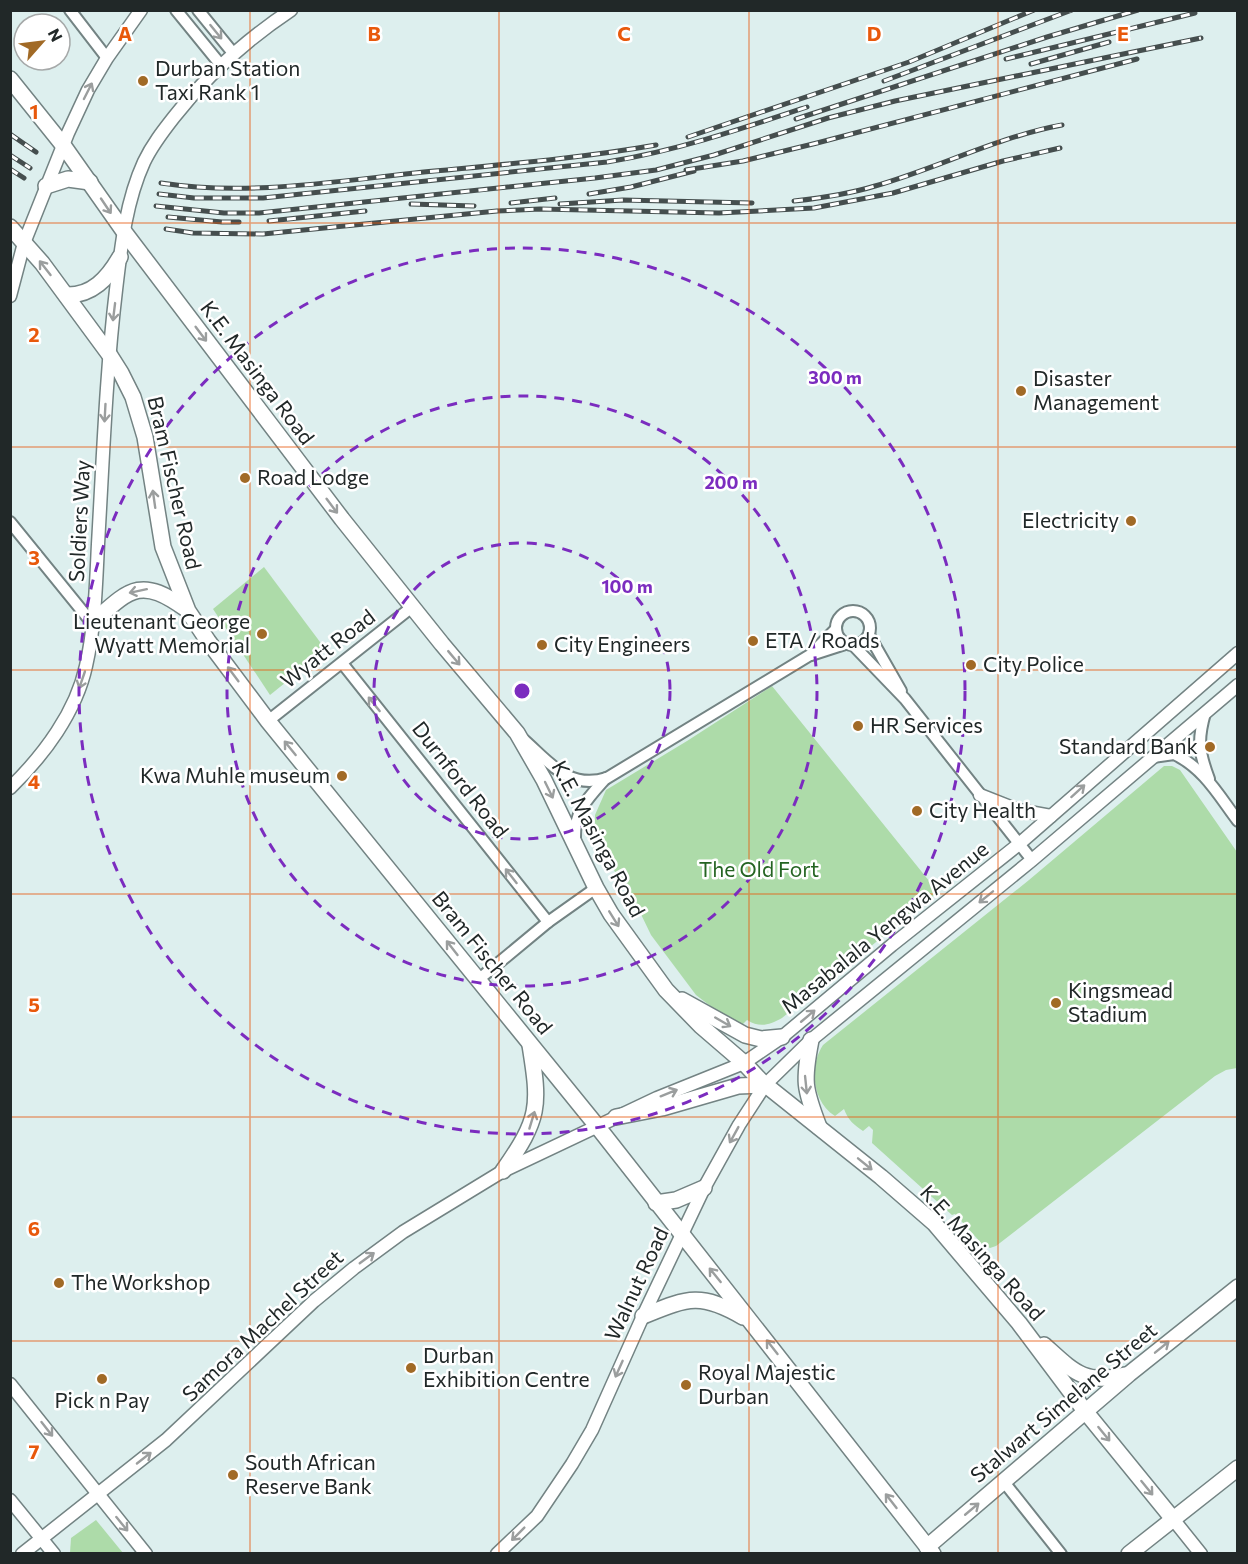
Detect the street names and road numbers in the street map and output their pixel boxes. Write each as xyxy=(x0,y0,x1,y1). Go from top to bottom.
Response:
street label: K.E. Masinga Road xyxy=(196,295,320,449)
street label: Bram Fischer Road xyxy=(143,394,208,572)
street label: Soldiers Way xyxy=(63,459,94,583)
street label: Wyatt Road xyxy=(275,603,379,692)
street label: Durnford Road xyxy=(408,716,514,842)
street label: K.E. Masinga Road xyxy=(548,756,651,921)
street label: Masabalala Yengwa Avenue xyxy=(775,836,993,1018)
street label: Bram Fischer Road xyxy=(428,885,559,1039)
street label: K.E. Masinga Road xyxy=(916,1179,1050,1325)
street label: Walnut Road xyxy=(599,1223,673,1344)
street label: Samora Machel Street xyxy=(176,1244,347,1406)
street label: Stalwart Simelane Street xyxy=(965,1317,1161,1487)

